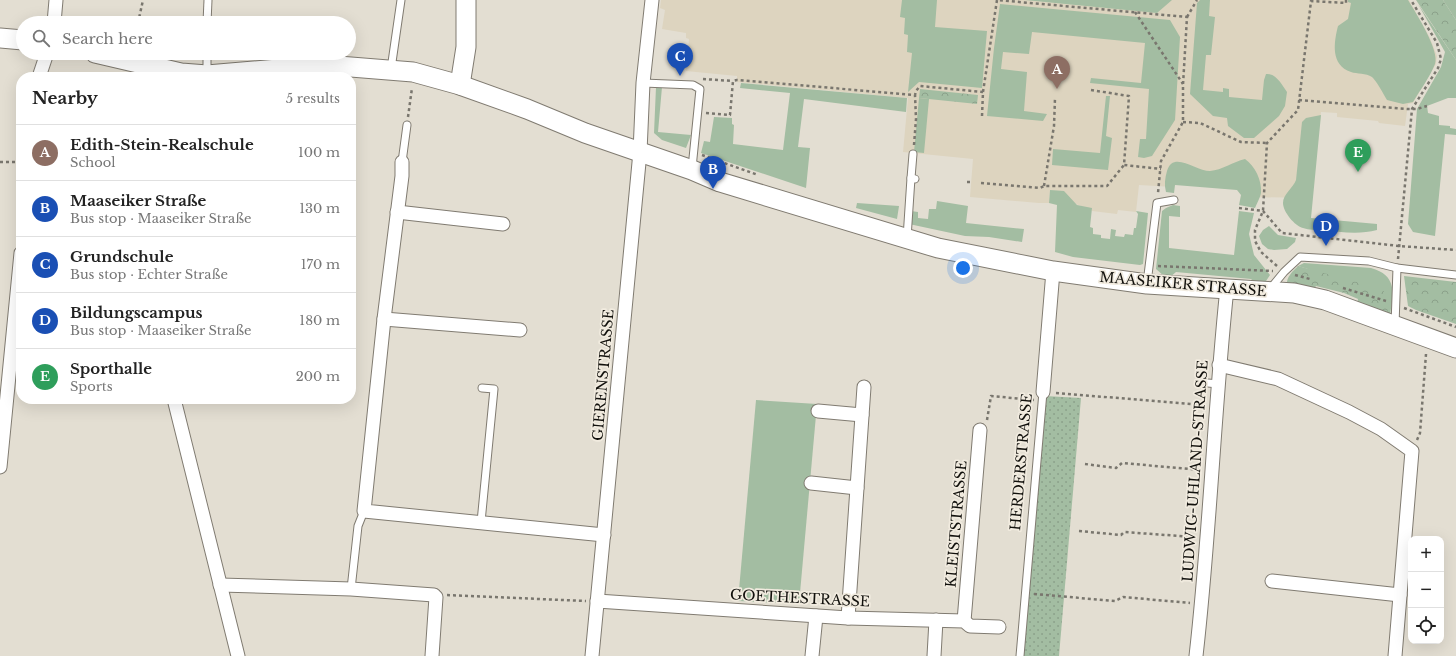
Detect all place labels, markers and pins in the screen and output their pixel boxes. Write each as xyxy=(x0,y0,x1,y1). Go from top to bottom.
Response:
pin: C xyxy=(667,43,693,76)
pin: A xyxy=(1044,56,1070,89)
pin: E xyxy=(1345,139,1371,172)
pin: B xyxy=(700,156,726,189)
pin: D xyxy=(1313,213,1339,246)

